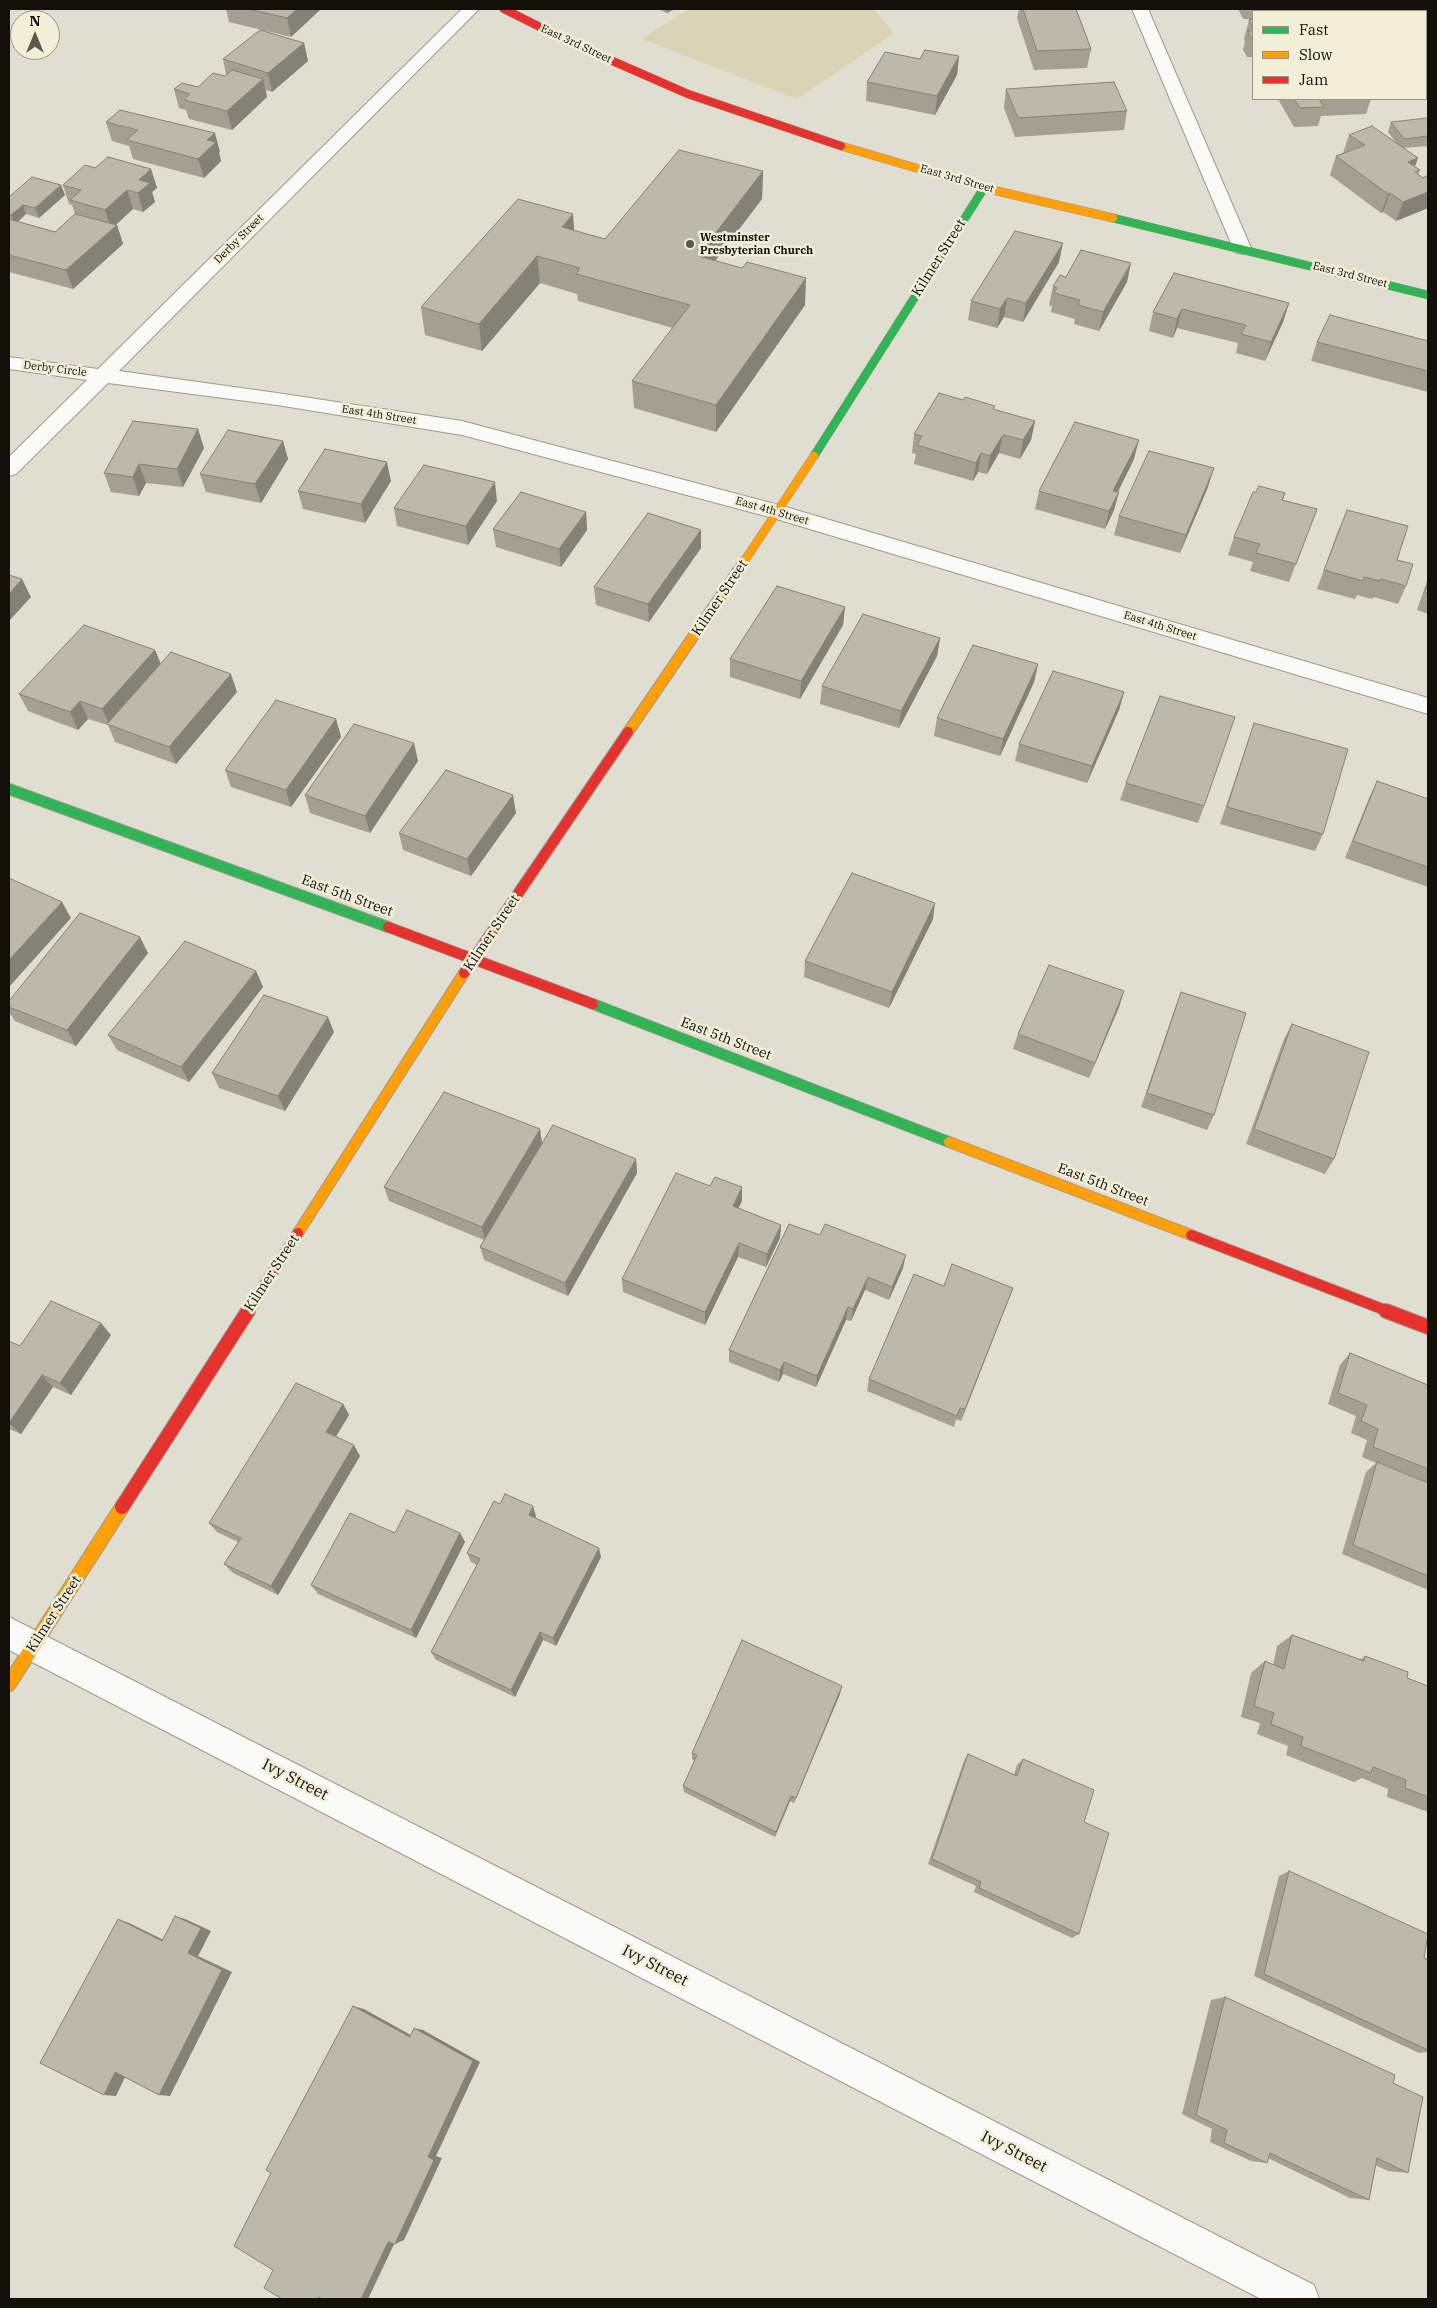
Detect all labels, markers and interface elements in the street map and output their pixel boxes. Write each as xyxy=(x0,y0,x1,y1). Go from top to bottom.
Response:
north arrow xyxy=(10,10,60,60)
legend xyxy=(1252,10,1427,100)
text: N xyxy=(29,12,41,30)
text: Fast xyxy=(1299,20,1329,39)
street label: East 3rd Street xyxy=(539,22,613,66)
text: Slow xyxy=(1299,45,1332,64)
text: Jam xyxy=(1299,70,1328,89)
street label: East 3rd Street xyxy=(918,162,996,196)
street label: Derby Street xyxy=(212,212,266,266)
street label: Kilmer Street xyxy=(909,216,969,300)
place label: Westminster Presbyterian Church xyxy=(700,231,813,257)
marker: Westminster Presbyterian Church xyxy=(684,238,696,250)
street label: East 3rd Street xyxy=(1311,259,1389,291)
street label: Derby Circle xyxy=(23,359,87,379)
street label: East 4th Street xyxy=(341,403,417,427)
street label: East 4th Street xyxy=(734,494,810,528)
street label: Kilmer Street xyxy=(688,557,752,639)
street label: East 4th Street xyxy=(1122,609,1198,643)
street label: East 5th Street xyxy=(299,872,395,920)
street label: Kilmer Street xyxy=(460,892,524,974)
street label: East 5th Street xyxy=(678,1014,774,1064)
street label: East 5th Street xyxy=(1055,1160,1151,1210)
street label: Kilmer Street xyxy=(241,1231,303,1315)
street label: Kilmer Street xyxy=(23,1572,85,1656)
street label: Ivy Street xyxy=(259,1755,331,1805)
street label: Ivy Street xyxy=(619,1941,691,1991)
street label: Ivy Street xyxy=(978,2127,1050,2177)

